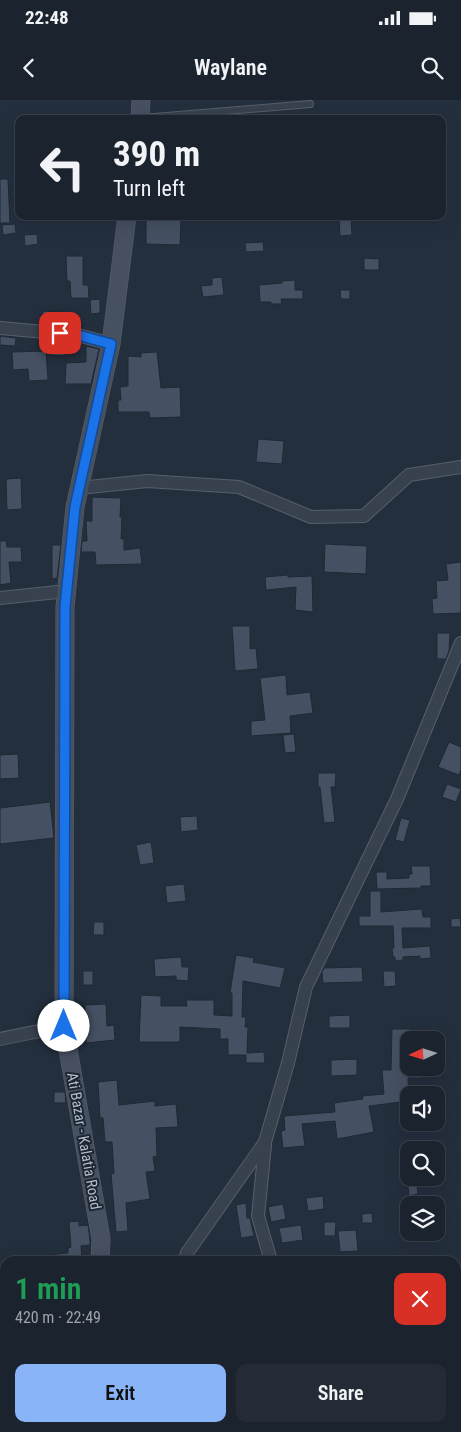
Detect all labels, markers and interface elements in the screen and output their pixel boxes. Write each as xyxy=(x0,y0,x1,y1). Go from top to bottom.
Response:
text: 22:48 xyxy=(25,6,69,29)
icon: back xyxy=(15,54,43,82)
icon: search xyxy=(418,54,446,82)
text: Waylane xyxy=(194,55,267,80)
text: 390 m xyxy=(113,134,200,175)
icon: left xyxy=(30,135,95,200)
text: Turn left xyxy=(113,176,185,201)
pin xyxy=(39,312,81,354)
icon: arrive xyxy=(46,319,74,347)
position arrow xyxy=(37,999,89,1051)
north arrow xyxy=(400,1031,445,1076)
map controls xyxy=(400,1031,445,1241)
street label: Ati Bazar - Kalatia Road xyxy=(63,1071,105,1211)
button: sound xyxy=(400,1086,445,1131)
button: search xyxy=(400,1141,445,1186)
button: layers xyxy=(400,1196,445,1241)
text: 1 min xyxy=(15,1271,81,1306)
button: close xyxy=(394,1273,446,1325)
text: 420 m · 22:49 xyxy=(15,1308,101,1327)
button: Exit xyxy=(15,1364,226,1422)
button: Share xyxy=(236,1364,446,1422)

